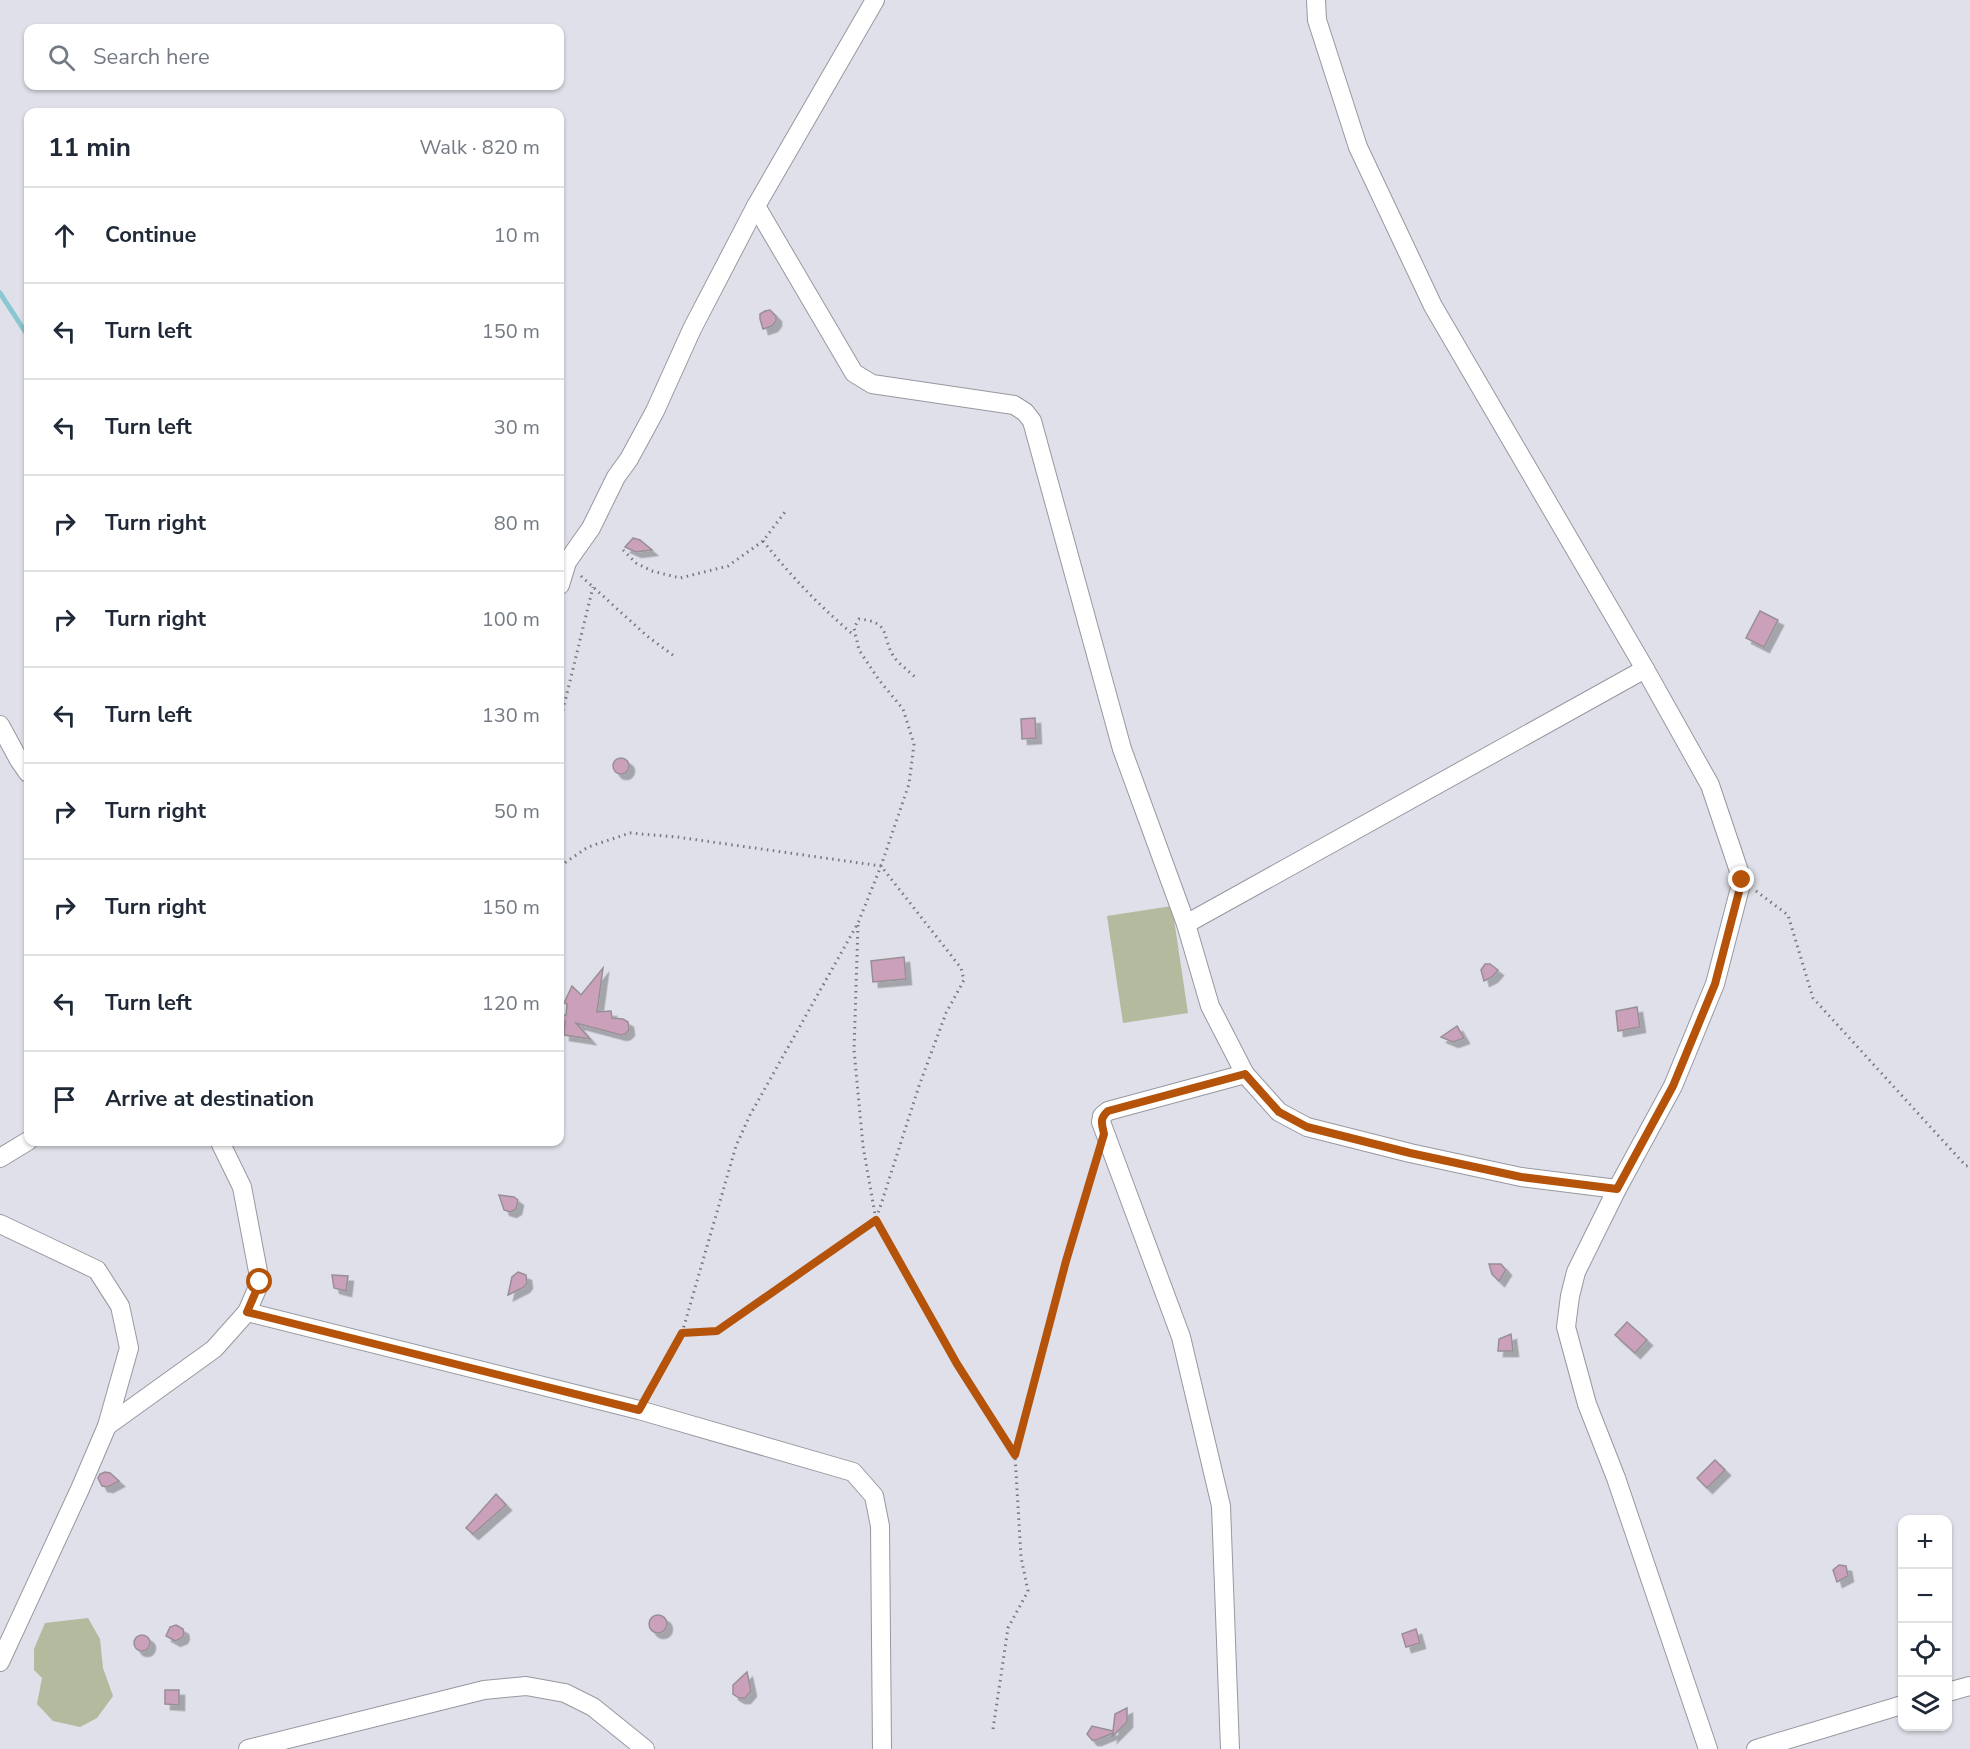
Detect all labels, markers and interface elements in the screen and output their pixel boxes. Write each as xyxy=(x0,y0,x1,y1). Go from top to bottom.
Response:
search box xyxy=(24,24,564,90)
icon: search xyxy=(45,41,78,74)
text: Search here xyxy=(93,42,210,72)
text: 11 min xyxy=(48,130,131,165)
text: Walk · 820 m xyxy=(420,134,540,161)
icon: ahead xyxy=(48,219,81,252)
text: Continue xyxy=(105,220,196,250)
text: 10 m xyxy=(494,222,540,249)
icon: left xyxy=(48,315,81,348)
text: Turn left xyxy=(105,316,192,346)
text: 150 m xyxy=(482,318,540,345)
icon: left xyxy=(48,411,81,444)
text: Turn left xyxy=(105,412,192,442)
text: 30 m xyxy=(494,414,540,441)
icon: right xyxy=(48,507,81,540)
text: Turn right xyxy=(105,508,206,538)
text: 80 m xyxy=(494,510,540,537)
icon: right xyxy=(48,603,81,636)
text: Turn right xyxy=(105,604,206,634)
text: 100 m xyxy=(482,606,540,633)
icon: left xyxy=(48,699,81,732)
text: Turn left xyxy=(105,700,192,730)
text: 130 m xyxy=(482,702,540,729)
icon: right xyxy=(48,795,81,828)
text: Turn right xyxy=(105,796,206,826)
text: 50 m xyxy=(494,798,540,825)
route end xyxy=(1728,866,1754,892)
icon: right xyxy=(48,891,81,924)
text: Turn right xyxy=(105,892,206,922)
text: 150 m xyxy=(482,894,540,921)
icon: left xyxy=(48,987,81,1020)
text: Turn left xyxy=(105,988,192,1018)
text: 120 m xyxy=(482,990,540,1017)
icon: arrive xyxy=(48,1083,81,1116)
text: Arrive at destination xyxy=(105,1084,314,1114)
route start xyxy=(246,1268,272,1294)
map controls xyxy=(1898,1515,1952,1731)
button: + xyxy=(1898,1515,1952,1569)
button: − xyxy=(1898,1569,1952,1623)
button: locate xyxy=(1898,1623,1952,1677)
button: layers xyxy=(1898,1677,1952,1731)

